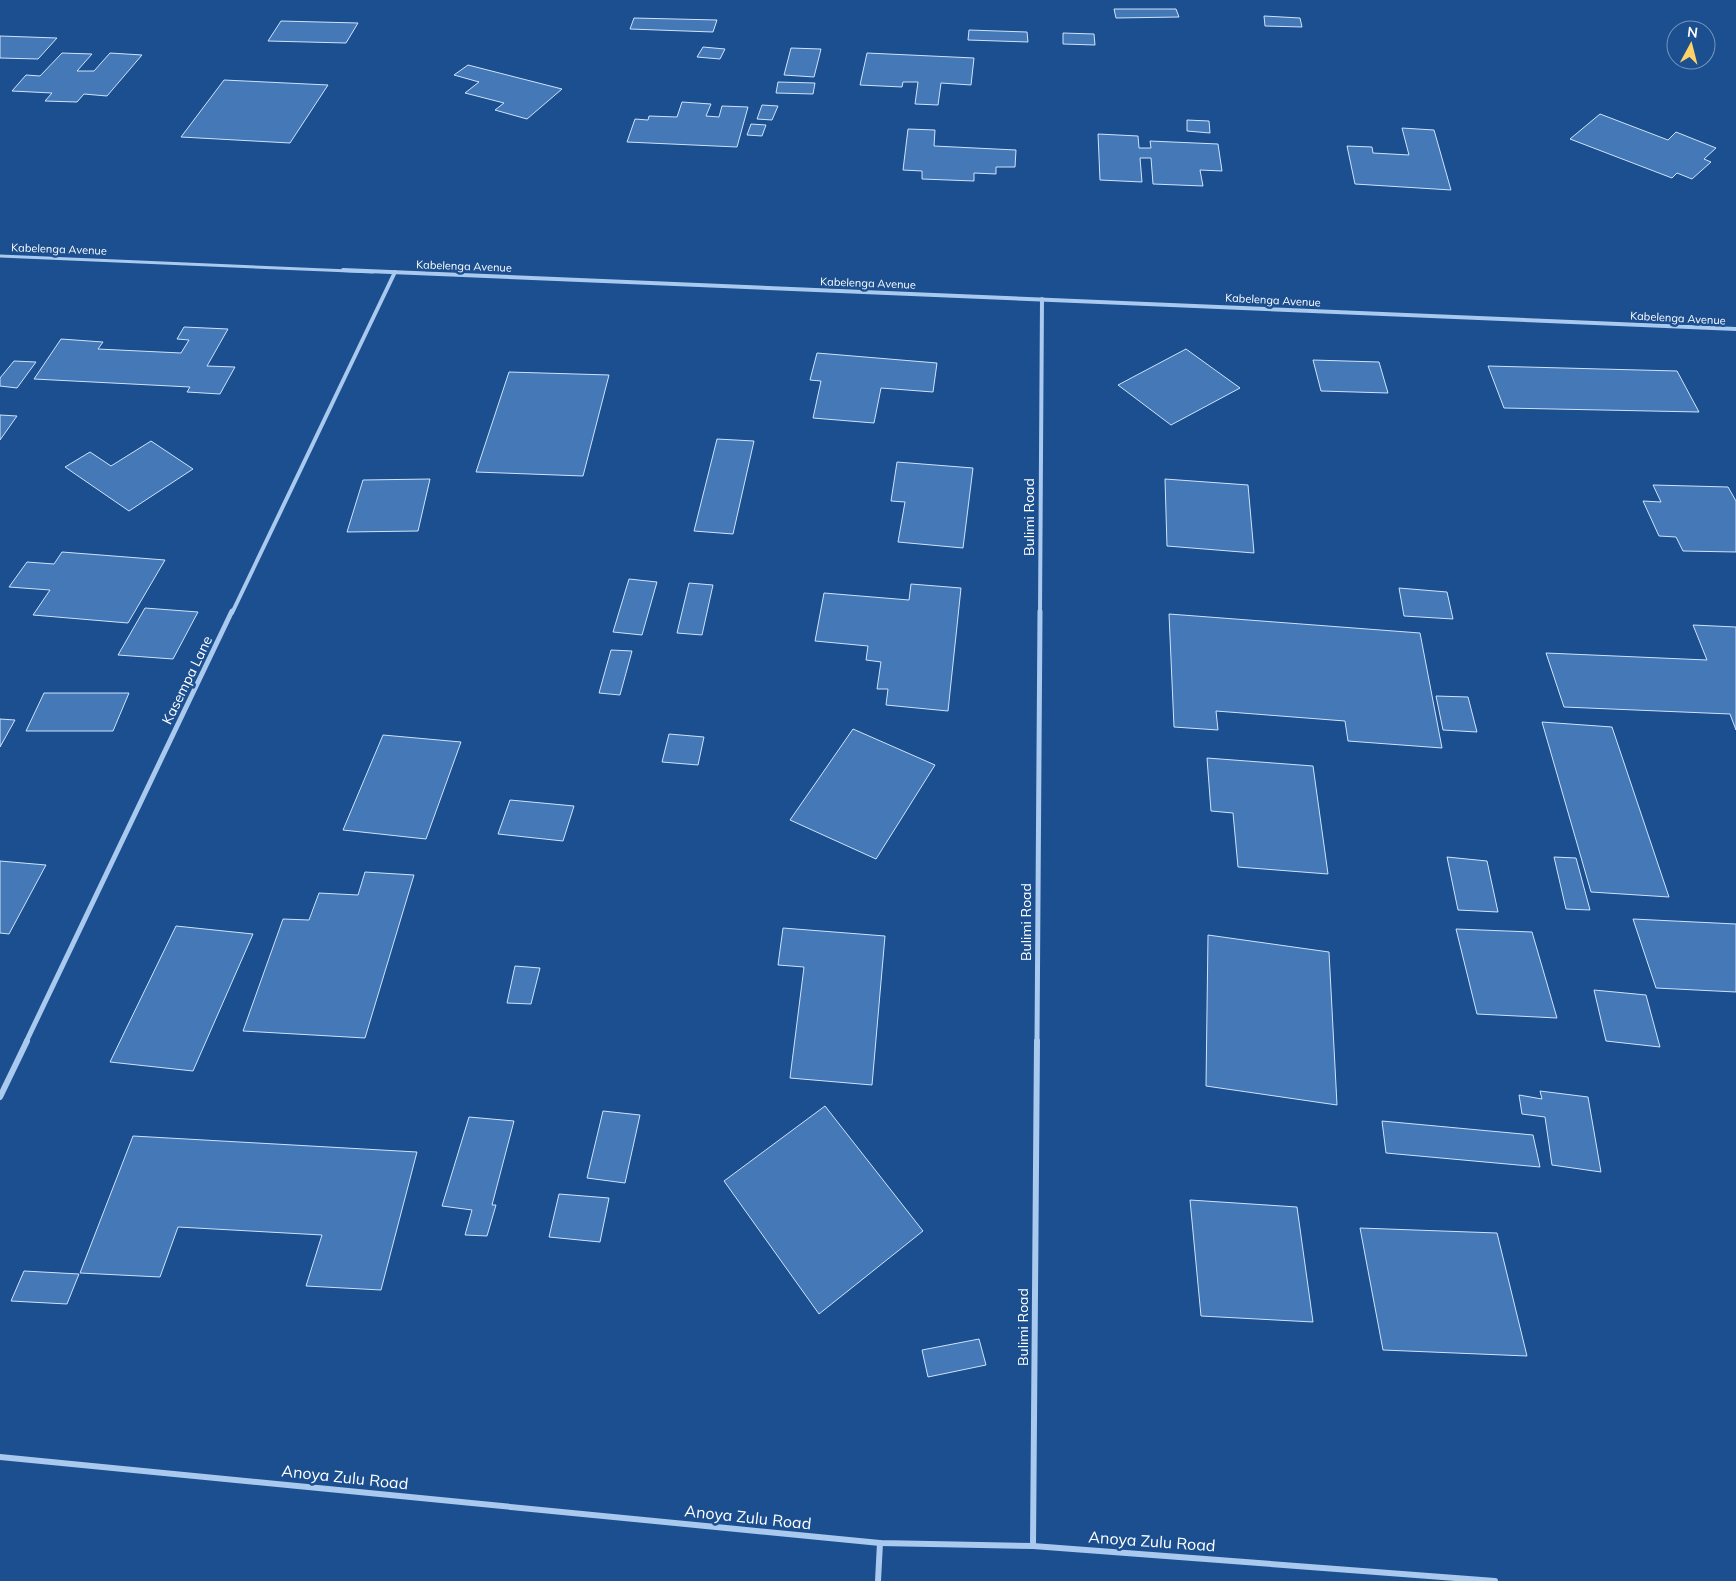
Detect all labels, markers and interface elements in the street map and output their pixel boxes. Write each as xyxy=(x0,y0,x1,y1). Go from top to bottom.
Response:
north arrow xyxy=(1666,20,1716,70)
text: N xyxy=(1686,23,1699,42)
street label: Kabelenga Avenue xyxy=(11,240,107,258)
street label: Kabelenga Avenue xyxy=(416,257,512,275)
street label: Kabelenga Avenue xyxy=(820,274,916,292)
street label: Kabelenga Avenue xyxy=(1225,291,1321,309)
street label: Kabelenga Avenue xyxy=(1630,309,1726,327)
street label: Bulimi Road xyxy=(1020,478,1038,556)
street label: Kasempa Lane xyxy=(158,633,216,727)
street label: Bulimi Road xyxy=(1017,883,1035,961)
street label: Bulimi Road xyxy=(1014,1288,1032,1366)
street label: Anoya Zulu Road xyxy=(281,1460,409,1494)
street label: Anoya Zulu Road xyxy=(684,1500,812,1534)
street label: Anoya Zulu Road xyxy=(1088,1527,1216,1555)

